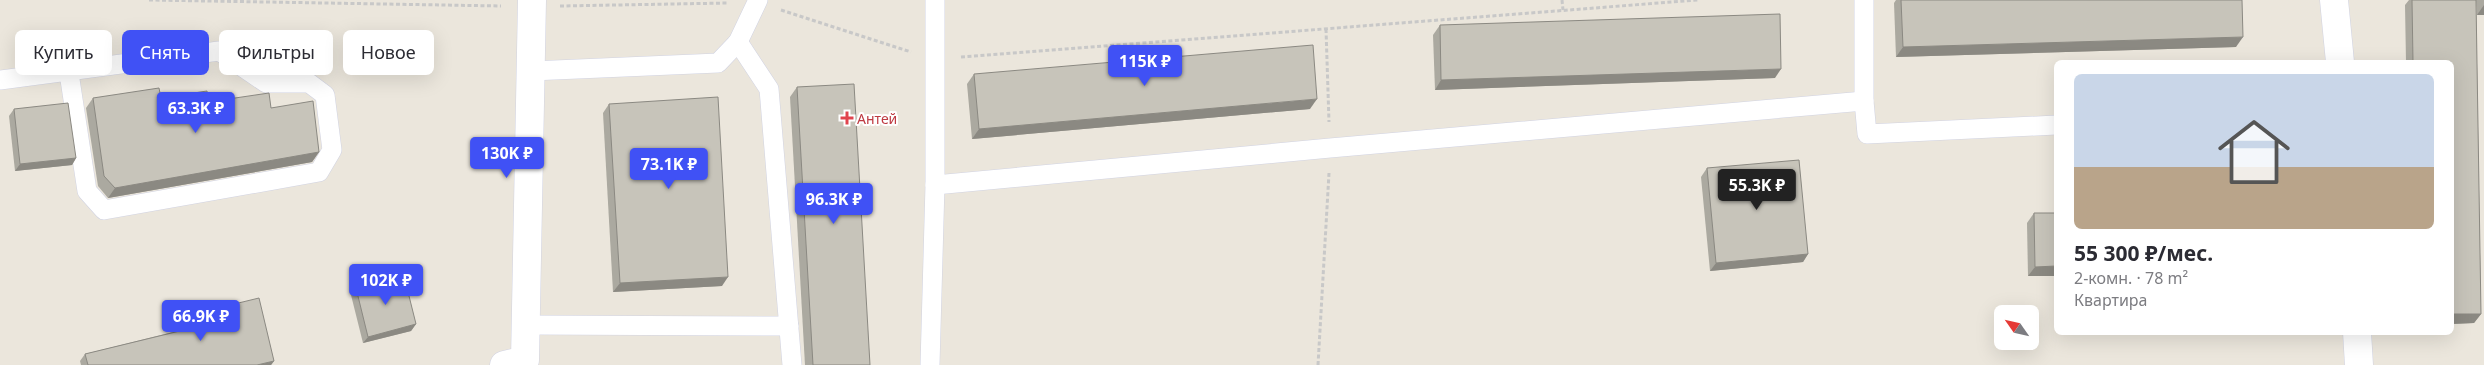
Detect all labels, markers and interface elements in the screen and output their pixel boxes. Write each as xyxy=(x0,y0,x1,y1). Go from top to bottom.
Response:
chip: Купить xyxy=(15,30,112,75)
chip: Снять xyxy=(122,30,209,75)
chip: Фильтры xyxy=(219,30,333,75)
chip: Новое xyxy=(343,30,434,75)
pin: 115K ₽ xyxy=(1104,44,1186,87)
text: 115K ₽ xyxy=(1119,50,1171,72)
pin: 63.3K ₽ xyxy=(150,92,242,134)
text: 63.3K ₽ xyxy=(168,97,224,119)
icon: home xyxy=(2209,107,2299,197)
place label: Антей xyxy=(857,109,897,128)
marker: Антей xyxy=(841,112,853,124)
pin: 130K ₽ xyxy=(466,136,548,179)
text: 130K ₽ xyxy=(481,142,533,164)
pin: 73.1K ₽ xyxy=(623,148,715,190)
text: 73.1K ₽ xyxy=(641,153,697,175)
pin: 55.3K ₽ xyxy=(1711,168,1803,211)
text: 55.3K ₽ xyxy=(1729,174,1785,196)
pin: 96.3K ₽ xyxy=(788,182,880,225)
text: 96.3K ₽ xyxy=(806,188,862,210)
text: 55 300 ₽/мес. xyxy=(2074,239,2213,267)
pin: 102K ₽ xyxy=(345,264,427,306)
text: 2-комн. · 78 m² xyxy=(2074,267,2188,289)
text: 102K ₽ xyxy=(360,269,412,291)
text: Квартира xyxy=(2074,289,2148,311)
pin: 66.9K ₽ xyxy=(155,300,247,342)
text: 66.9K ₽ xyxy=(173,305,229,327)
north arrow xyxy=(1994,305,2039,350)
map controls xyxy=(1994,305,2039,350)

